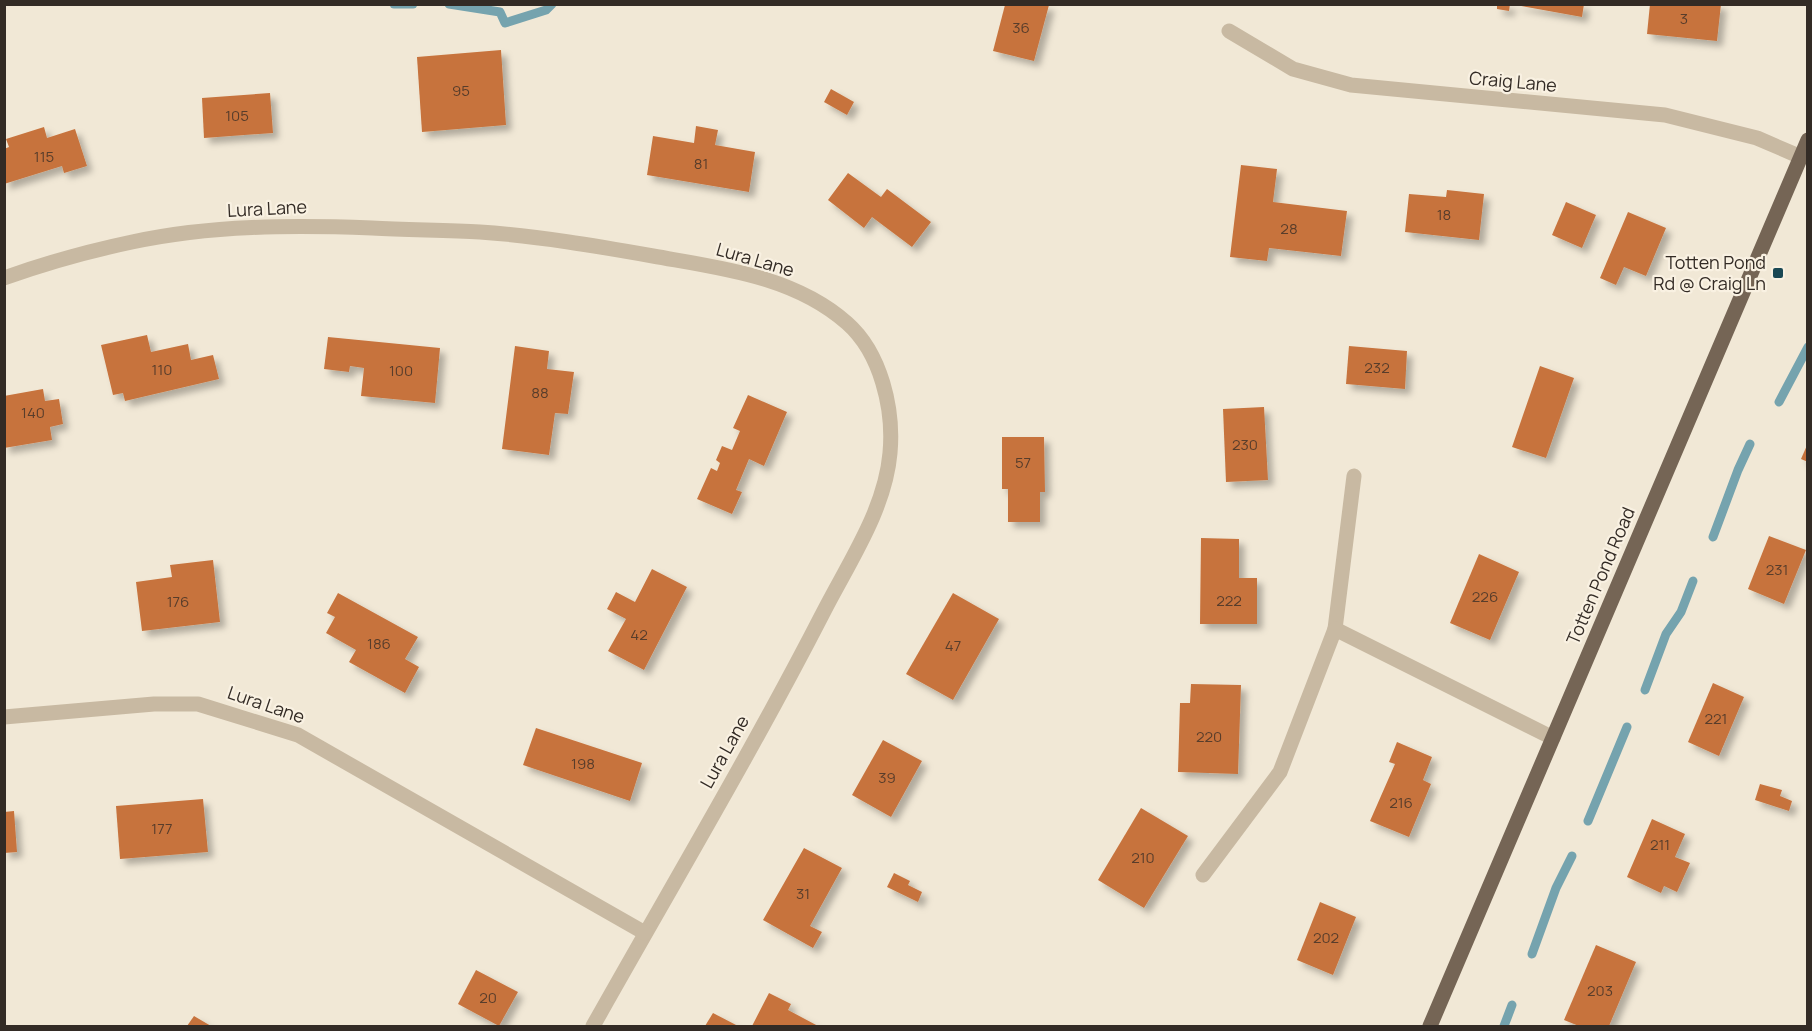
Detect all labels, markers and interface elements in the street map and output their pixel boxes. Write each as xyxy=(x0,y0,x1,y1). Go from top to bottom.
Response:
house number: 3 xyxy=(1680,8,1688,29)
house number: 36 xyxy=(1012,17,1030,38)
street label: Craig Lane xyxy=(1468,65,1558,97)
house number: 95 xyxy=(452,80,470,101)
house number: 105 xyxy=(225,105,249,126)
house number: 115 xyxy=(34,146,54,167)
house number: 81 xyxy=(694,153,708,174)
street label: Lura Lane xyxy=(226,194,307,222)
house number: 18 xyxy=(1437,204,1451,225)
house number: 28 xyxy=(1280,218,1298,239)
street label: Lura Lane xyxy=(714,236,797,282)
place label: Totten Pond Rd @ Craig Ln xyxy=(1653,250,1766,295)
marker: Totten Pond Rd @ Craig Ln xyxy=(1771,266,1785,280)
house number: 232 xyxy=(1364,357,1390,378)
house number: 110 xyxy=(152,359,172,380)
house number: 100 xyxy=(389,360,413,381)
house number: 88 xyxy=(531,382,549,403)
house number: 140 xyxy=(21,402,45,423)
house number: 230 xyxy=(1232,434,1258,455)
house number: 57 xyxy=(1015,452,1031,473)
street label: Totten Pond Road xyxy=(1560,503,1640,648)
house number: 231 xyxy=(1766,559,1788,580)
house number: 226 xyxy=(1472,586,1498,607)
house number: 222 xyxy=(1216,590,1242,611)
house number: 176 xyxy=(167,591,189,612)
house number: 42 xyxy=(630,624,648,645)
house number: 186 xyxy=(367,633,391,654)
house number: 47 xyxy=(945,635,961,656)
street label: Lura Lane xyxy=(225,680,308,728)
house number: 221 xyxy=(1705,708,1727,729)
street label: Lura Lane xyxy=(694,711,754,792)
house number: 220 xyxy=(1196,726,1222,747)
house number: 198 xyxy=(571,753,595,774)
house number: 39 xyxy=(878,767,896,788)
house number: 216 xyxy=(1389,792,1413,813)
house number: 177 xyxy=(151,818,173,839)
house number: 211 xyxy=(1650,834,1670,855)
house number: 210 xyxy=(1131,847,1155,868)
house number: 31 xyxy=(796,883,810,904)
house number: 202 xyxy=(1313,927,1339,948)
house number: 203 xyxy=(1587,980,1613,1001)
house number: 20 xyxy=(479,987,497,1008)

